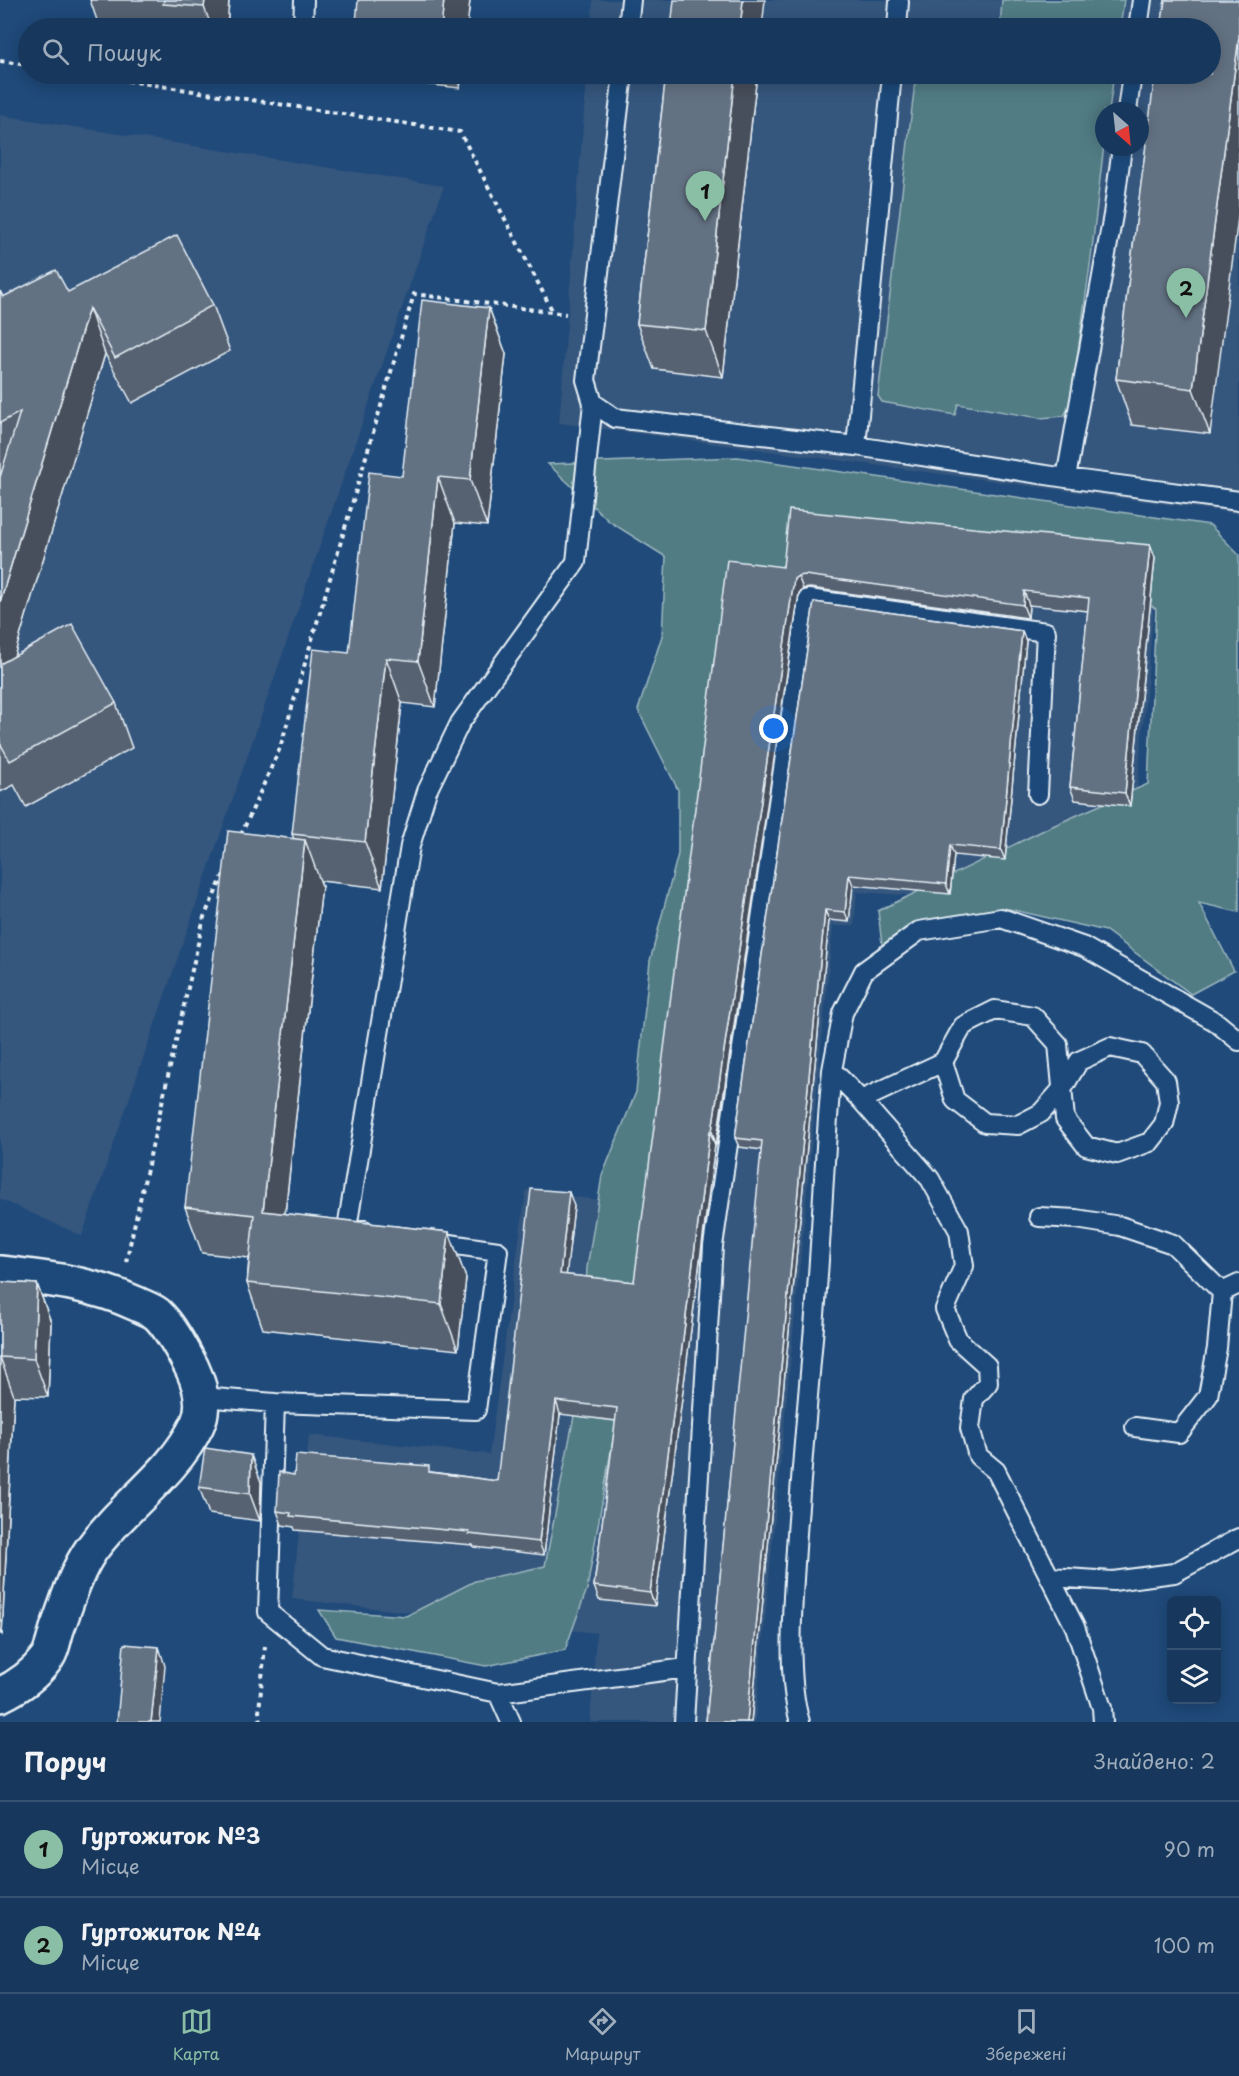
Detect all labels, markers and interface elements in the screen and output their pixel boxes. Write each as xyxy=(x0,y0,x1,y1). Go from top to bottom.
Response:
search box xyxy=(18,18,1221,84)
icon: search xyxy=(39,35,72,68)
text: Пошук xyxy=(87,35,162,68)
north arrow xyxy=(1095,102,1149,156)
pin: 1 xyxy=(686,172,724,221)
pin: 2 xyxy=(1166,268,1206,318)
your location xyxy=(759,714,788,743)
map controls xyxy=(1167,1596,1221,1704)
button: locate xyxy=(1167,1596,1221,1650)
button: layers xyxy=(1167,1650,1221,1704)
text: Поруч xyxy=(24,1742,107,1781)
text: Знайдено: 2 xyxy=(1094,1746,1215,1776)
text: Гуртожиток №3 xyxy=(81,1818,260,1851)
text: 1 xyxy=(39,1834,48,1864)
text: 90 m xyxy=(1164,1834,1215,1864)
text: Місце xyxy=(81,1851,140,1881)
text: Гуртожиток №4 xyxy=(81,1914,261,1947)
text: 2 xyxy=(36,1930,51,1960)
text: 100 m xyxy=(1154,1930,1215,1960)
text: Місце xyxy=(81,1947,140,1977)
tab: Карта xyxy=(173,2005,220,2065)
tab: Маршрут xyxy=(565,2005,641,2065)
tab: Збережені xyxy=(986,2005,1066,2065)

